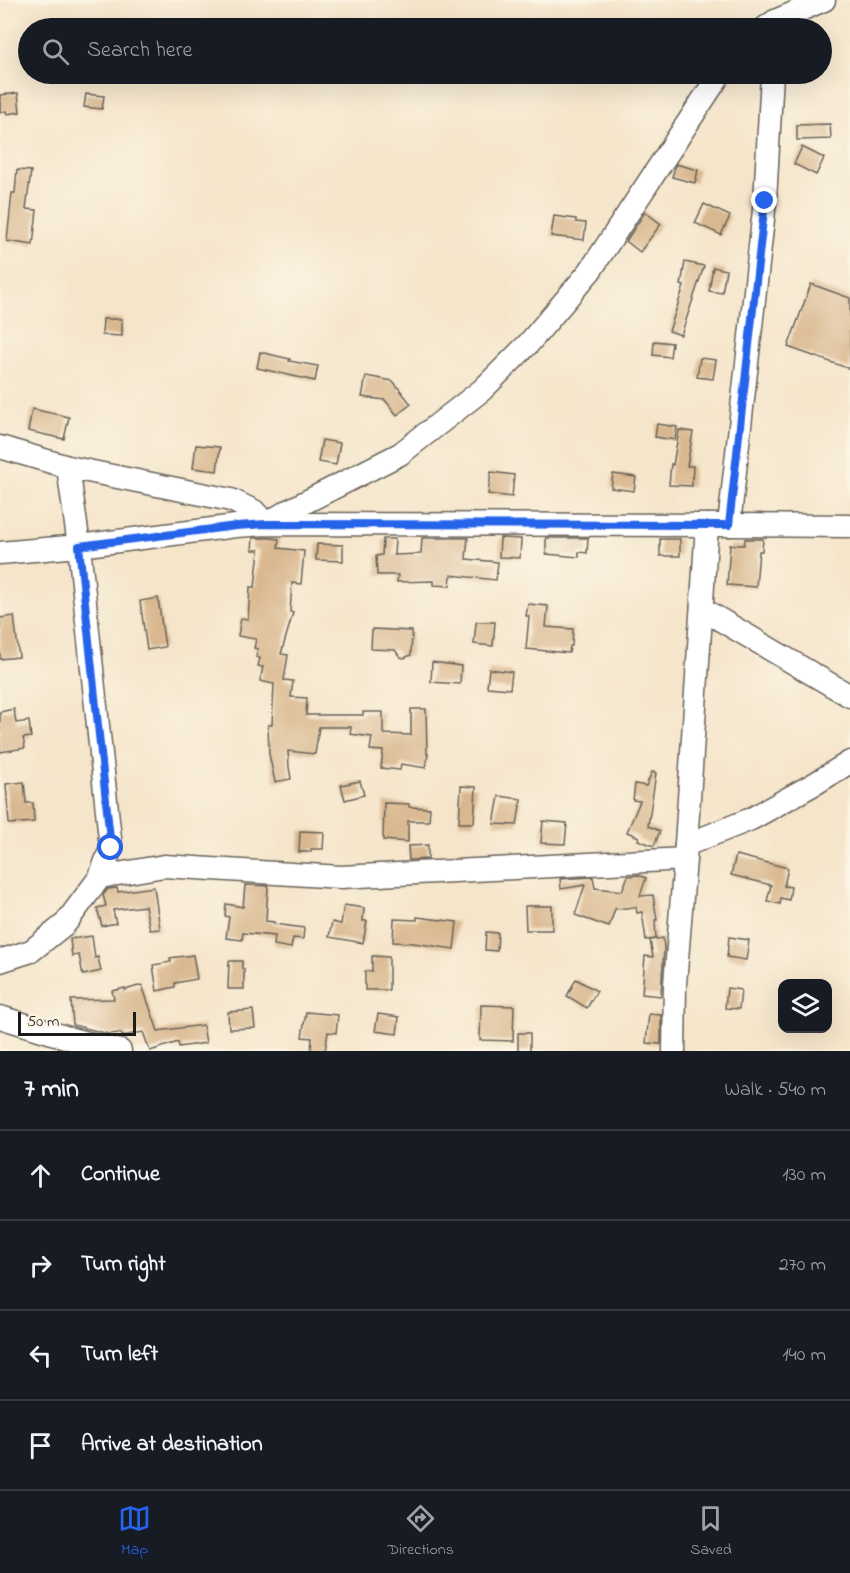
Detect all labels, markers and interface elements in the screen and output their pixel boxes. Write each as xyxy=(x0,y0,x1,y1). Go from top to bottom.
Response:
search box xyxy=(18,18,832,84)
icon: search xyxy=(39,35,72,68)
text: Search here xyxy=(87,35,192,67)
route end xyxy=(751,187,777,213)
route start xyxy=(97,834,123,860)
map controls xyxy=(778,979,832,1033)
button: layers xyxy=(778,979,832,1033)
scale bar xyxy=(18,1009,136,1036)
text: 50 m xyxy=(27,1010,59,1034)
text: 7 min xyxy=(24,1071,79,1109)
text: Walk · 540 m xyxy=(724,1076,826,1105)
icon: ahead xyxy=(24,1159,57,1192)
text: Continue xyxy=(81,1159,160,1191)
text: 130 m xyxy=(782,1161,826,1190)
icon: right xyxy=(24,1249,57,1282)
text: Turn right xyxy=(81,1249,166,1281)
text: 270 m xyxy=(779,1251,826,1280)
icon: left xyxy=(24,1339,57,1372)
text: Turn left xyxy=(81,1339,158,1371)
text: 140 m xyxy=(782,1341,826,1370)
icon: arrive xyxy=(24,1429,57,1462)
text: Arrive at destination xyxy=(81,1429,263,1461)
tab: Map xyxy=(118,1502,151,1562)
tab: Directions xyxy=(387,1502,454,1562)
tab: Saved xyxy=(690,1502,732,1562)

